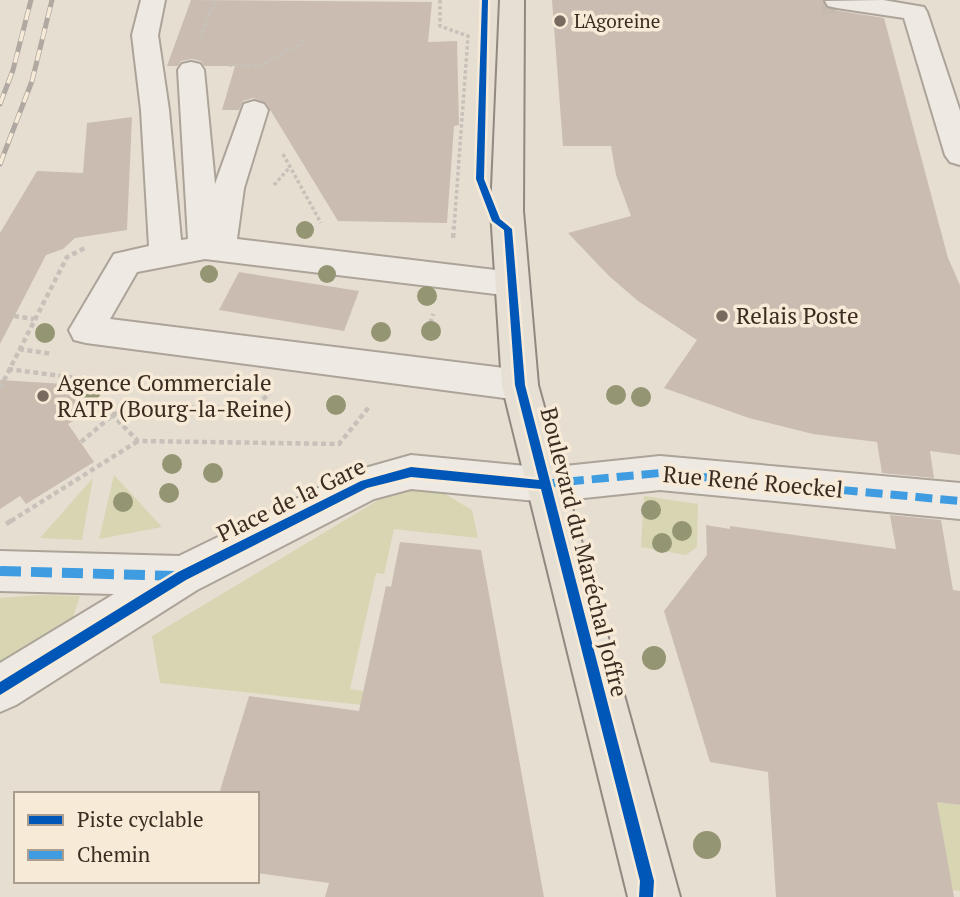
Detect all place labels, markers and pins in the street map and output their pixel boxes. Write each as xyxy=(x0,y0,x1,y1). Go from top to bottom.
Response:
place label: L'Agoreine xyxy=(574,8,660,33)
marker: L'Agoreine xyxy=(552,13,568,29)
place label: Relais Poste xyxy=(736,300,859,331)
marker: Relais Poste xyxy=(714,308,730,324)
place label: Agence Commerciale RATP (Bourg-la-Reine) xyxy=(57,367,292,424)
marker: Agence Commerciale RATP (Bourg-la-Reine) xyxy=(35,388,51,404)

